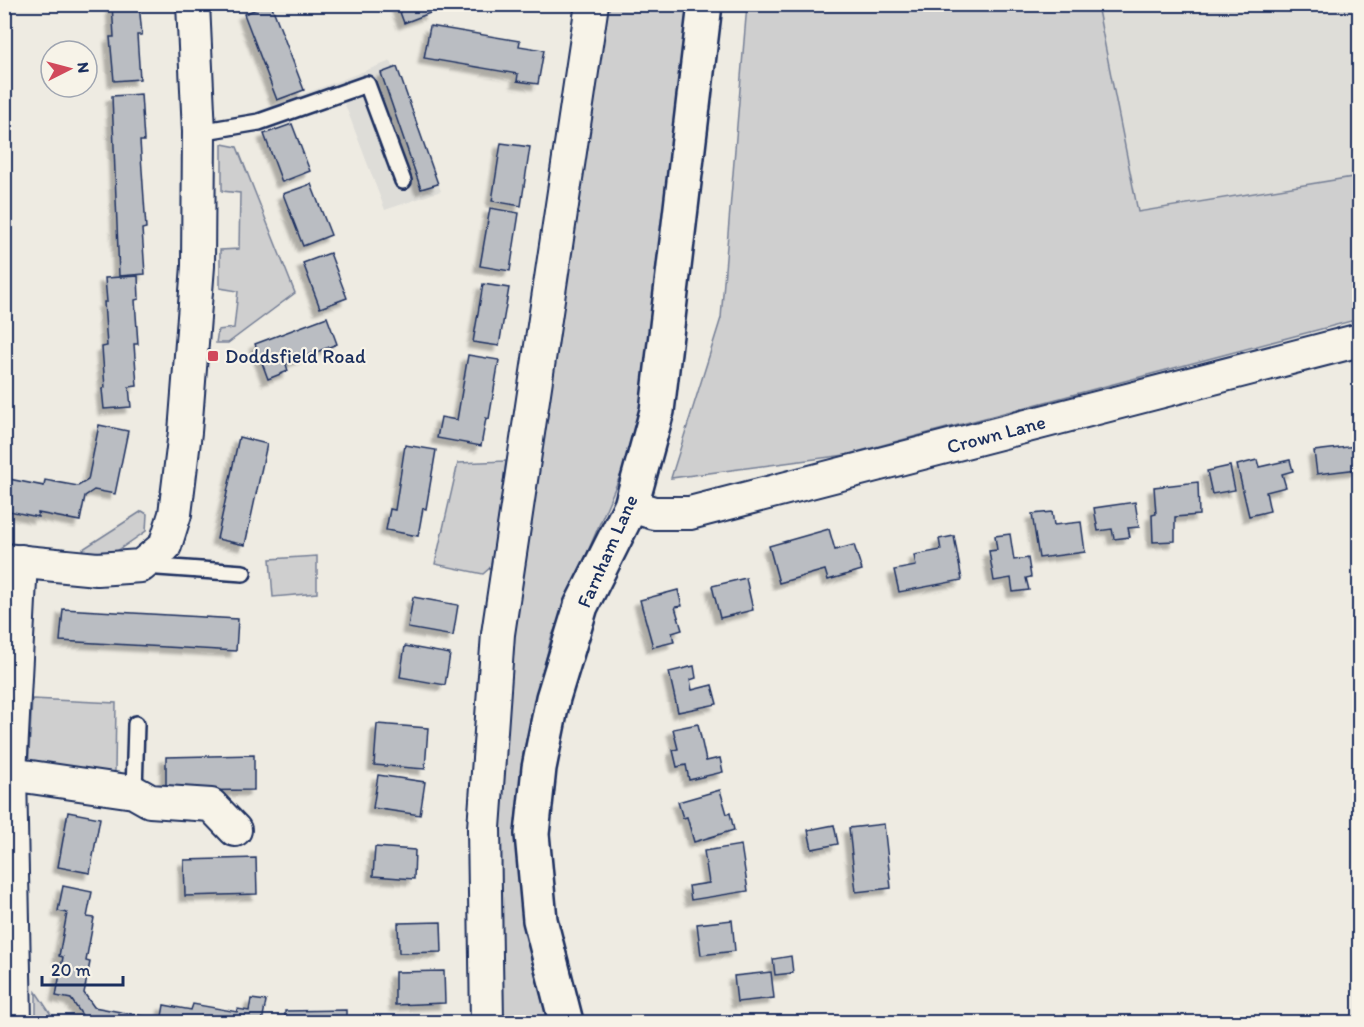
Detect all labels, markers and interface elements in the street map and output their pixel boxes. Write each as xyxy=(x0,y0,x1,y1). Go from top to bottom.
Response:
north arrow xyxy=(39,39,99,99)
text: N xyxy=(73,61,93,74)
place label: Doddsfield Road xyxy=(225,344,366,368)
marker: Doddsfield Road xyxy=(206,349,220,363)
street label: Crown Lane xyxy=(944,409,1048,459)
street label: Farnham Lane xyxy=(571,491,643,611)
scale bar xyxy=(42,949,123,987)
text: 20 m xyxy=(51,959,91,981)

